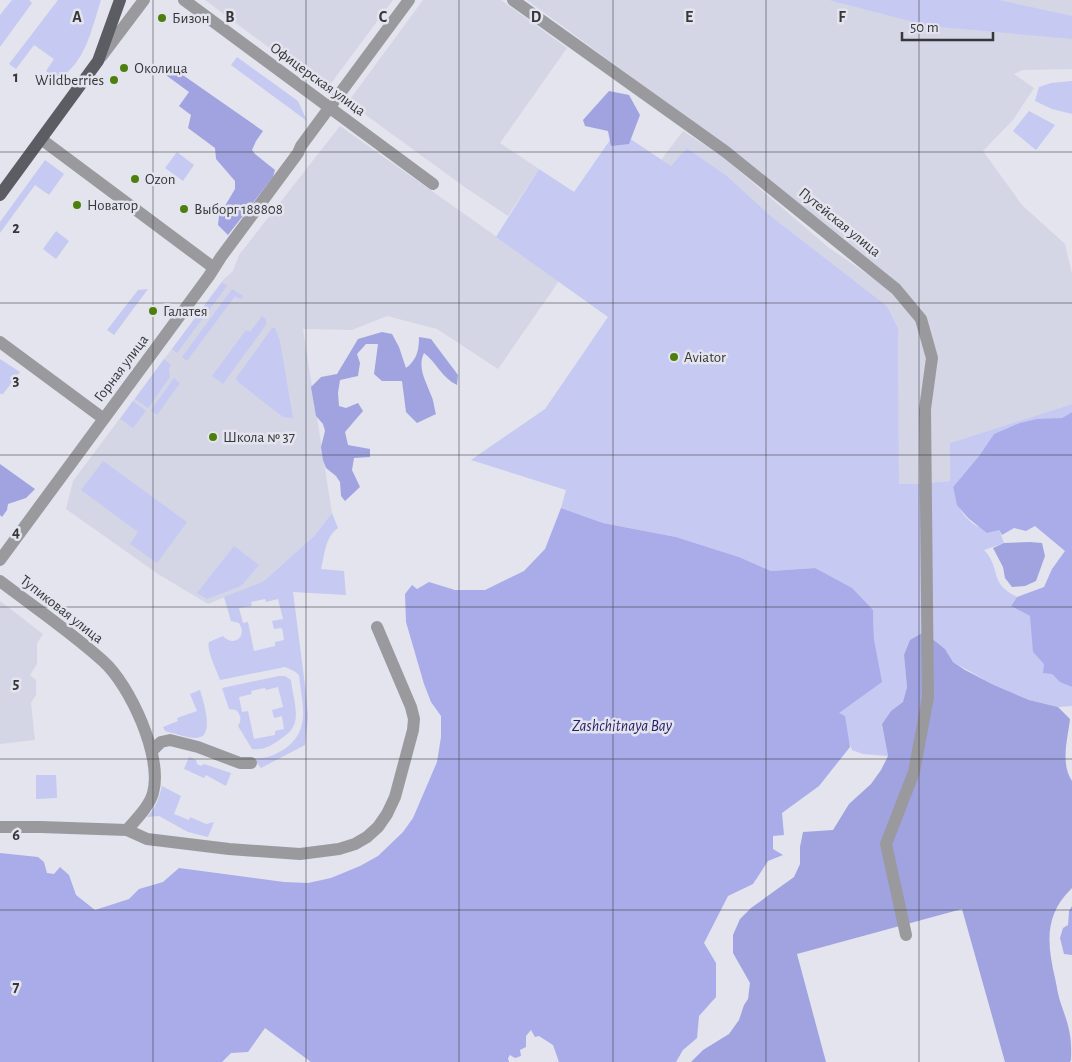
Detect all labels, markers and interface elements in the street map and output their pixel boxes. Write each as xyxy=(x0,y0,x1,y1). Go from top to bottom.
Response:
text: A xyxy=(72,9,82,25)
text: B xyxy=(225,9,235,25)
text: C xyxy=(379,9,388,25)
text: D xyxy=(531,9,542,25)
text: E xyxy=(685,9,693,25)
text: F xyxy=(838,9,846,25)
scale bar xyxy=(902,10,993,42)
place label: Бизон xyxy=(172,11,210,26)
marker: Бизон xyxy=(156,12,168,24)
text: 50 m xyxy=(910,20,939,35)
street label: Офицерская улица xyxy=(267,40,368,119)
place label: Околица xyxy=(134,61,188,76)
marker: Околица xyxy=(118,62,130,74)
text: 1 xyxy=(13,69,19,85)
place label: Wildberries xyxy=(35,73,104,88)
marker: Wildberries xyxy=(108,74,120,86)
place label: Ozon xyxy=(145,172,175,187)
marker: Ozon xyxy=(129,173,141,185)
street label: Путейская улица xyxy=(796,185,884,260)
place label: Новатор xyxy=(87,198,139,213)
marker: Новатор xyxy=(71,199,83,211)
place label: Выборг 188808 xyxy=(194,202,283,217)
marker: Выборг 188808 xyxy=(178,203,190,215)
text: 2 xyxy=(12,220,20,236)
place label: Галатея xyxy=(163,304,208,319)
marker: Галатея xyxy=(147,305,159,317)
street label: Горная улица xyxy=(91,332,151,405)
place label: Aviator xyxy=(684,350,726,365)
marker: Aviator xyxy=(668,351,680,363)
text: 3 xyxy=(13,372,20,388)
place label: Школа № 37 xyxy=(223,430,295,445)
marker: Школа № 37 xyxy=(207,431,219,443)
text: 4 xyxy=(12,524,20,540)
street label: Тупиковая улица xyxy=(17,573,106,646)
text: 5 xyxy=(13,675,20,691)
water label: Zashchitnaya Bay xyxy=(572,718,672,734)
text: 6 xyxy=(12,827,20,843)
text: 7 xyxy=(13,979,20,995)

